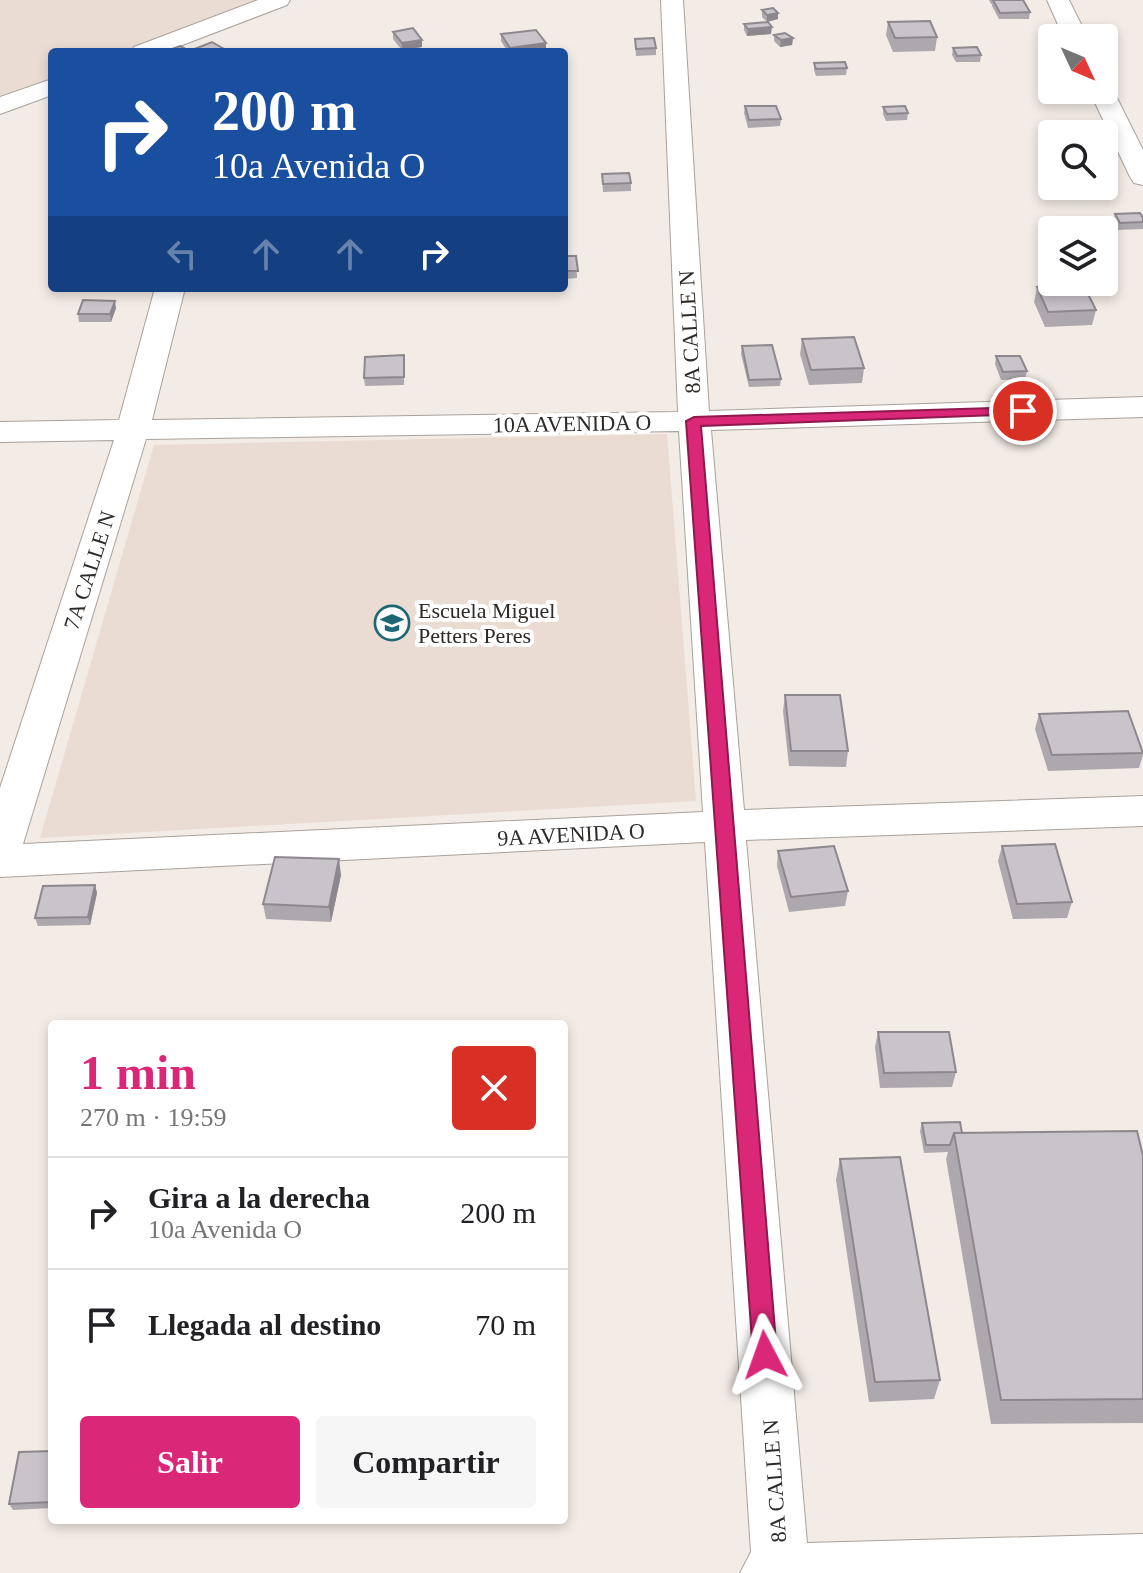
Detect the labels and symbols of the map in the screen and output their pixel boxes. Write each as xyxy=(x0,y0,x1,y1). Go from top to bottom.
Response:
north arrow xyxy=(1038,24,1118,104)
street label: 8A CALLE N xyxy=(674,270,705,394)
pin xyxy=(989,377,1057,445)
street label: 10A AVENIDA O xyxy=(493,410,651,437)
street label: 7A CALLE N xyxy=(59,507,120,633)
place label: Escuela Miguel Petters Peres xyxy=(418,598,555,648)
school or university icon: Escuela Miguel Petters Peres xyxy=(373,604,411,642)
street label: 9A AVENIDA O xyxy=(497,818,645,851)
position arrow xyxy=(723,1313,807,1397)
street label: 8A CALLE N xyxy=(758,1418,791,1543)

